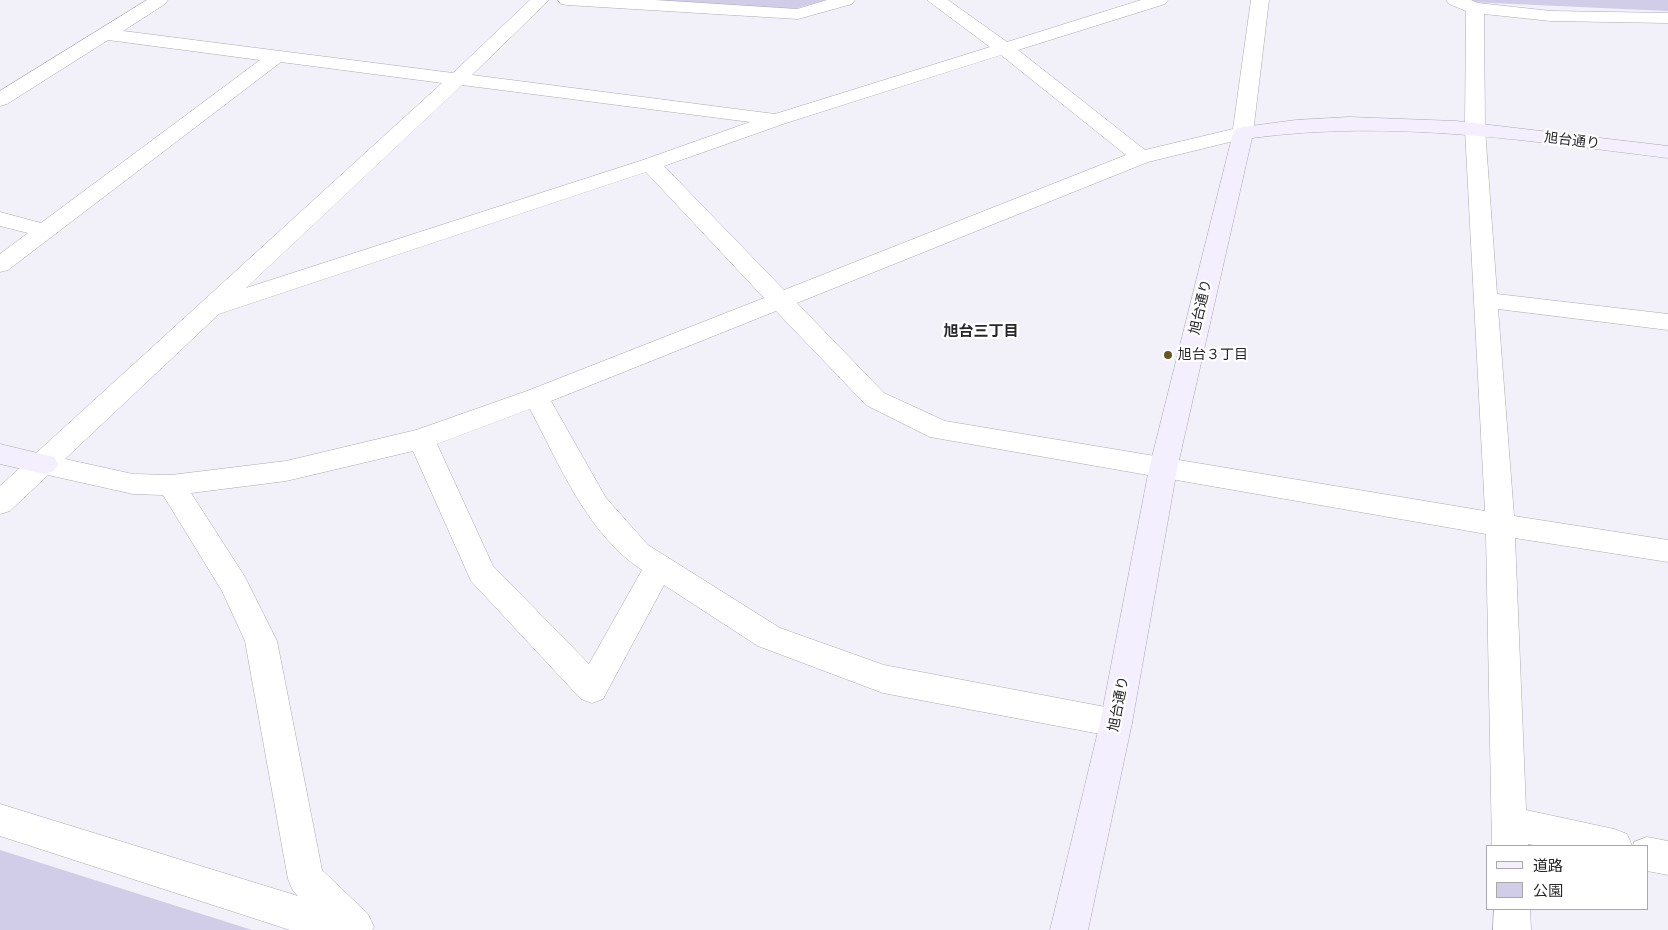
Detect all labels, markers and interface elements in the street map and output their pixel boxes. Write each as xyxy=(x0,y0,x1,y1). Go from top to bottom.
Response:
street label: 旭台通り xyxy=(1543,129,1601,153)
street label: 旭台通り xyxy=(1187,278,1215,336)
district label: 旭台三丁目 xyxy=(944,323,1018,341)
place label: 旭台３丁目 xyxy=(1178,347,1248,363)
marker: 旭台３丁目 xyxy=(1162,349,1174,361)
street label: 旭台通り xyxy=(1105,675,1133,733)
legend xyxy=(1486,845,1648,910)
text: 道路 xyxy=(1533,857,1563,875)
text: 公園 xyxy=(1533,882,1563,900)

